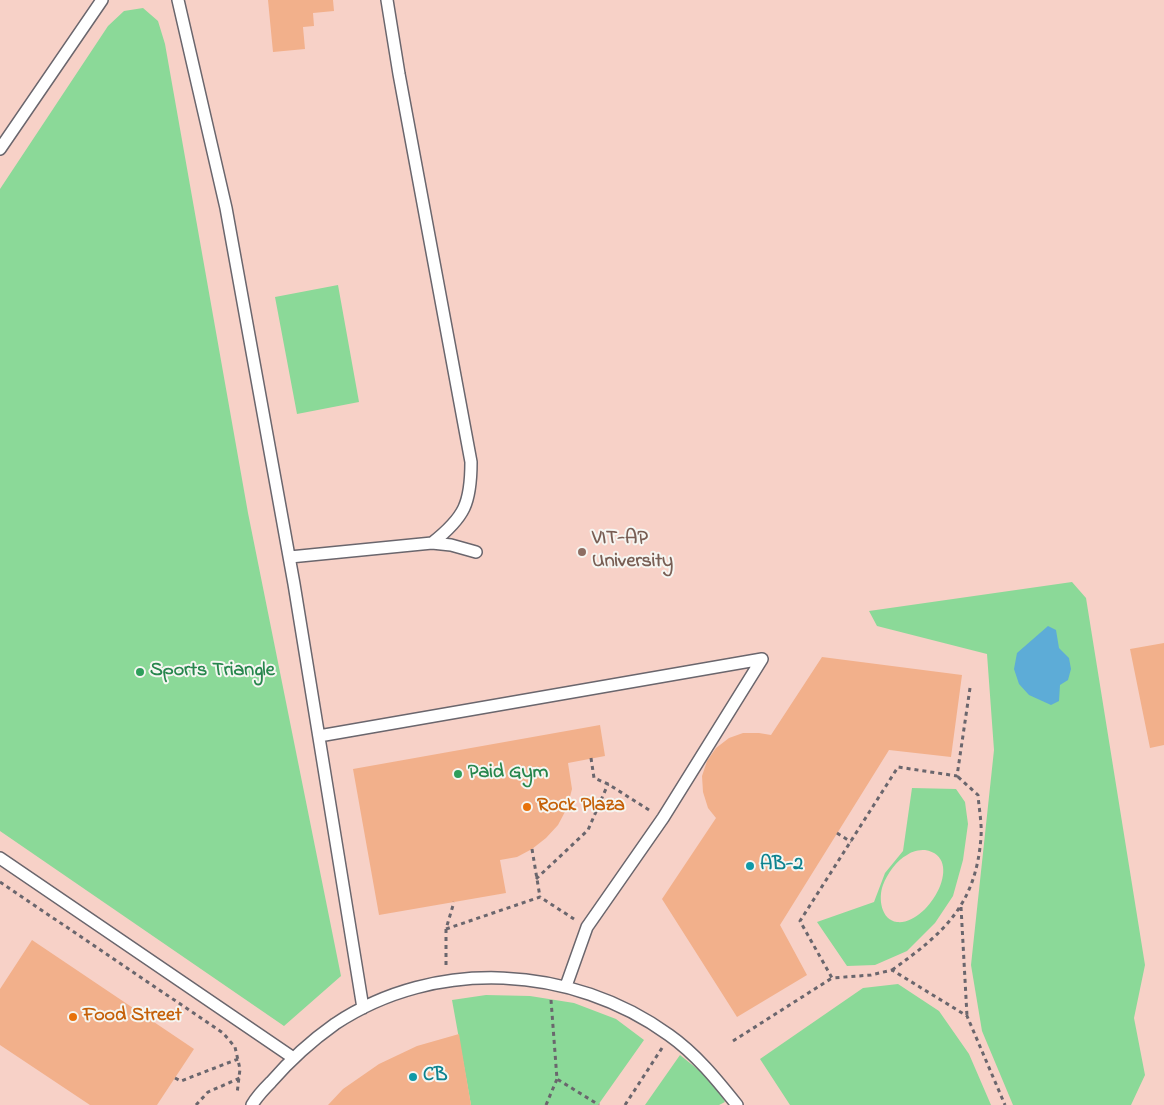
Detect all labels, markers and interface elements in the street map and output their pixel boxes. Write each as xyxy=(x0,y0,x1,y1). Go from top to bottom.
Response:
place label: VIT-AP University xyxy=(592,528,673,575)
marker: VIT-AP University xyxy=(576,546,588,558)
place label: Sports Triangle xyxy=(150,660,275,684)
marker: Sports Triangle xyxy=(134,666,146,678)
place label: Paid Gym xyxy=(468,762,548,786)
marker: Paid Gym xyxy=(452,768,464,780)
place label: Rock Plaza xyxy=(537,795,625,819)
marker: Rock Plaza xyxy=(521,801,533,813)
place label: AB-2 xyxy=(760,854,803,878)
marker: AB-2 xyxy=(744,860,756,872)
place label: Food Street xyxy=(83,1005,182,1029)
marker: Food Street xyxy=(67,1011,79,1023)
place label: CB xyxy=(423,1065,447,1089)
marker: CB xyxy=(407,1071,419,1083)

